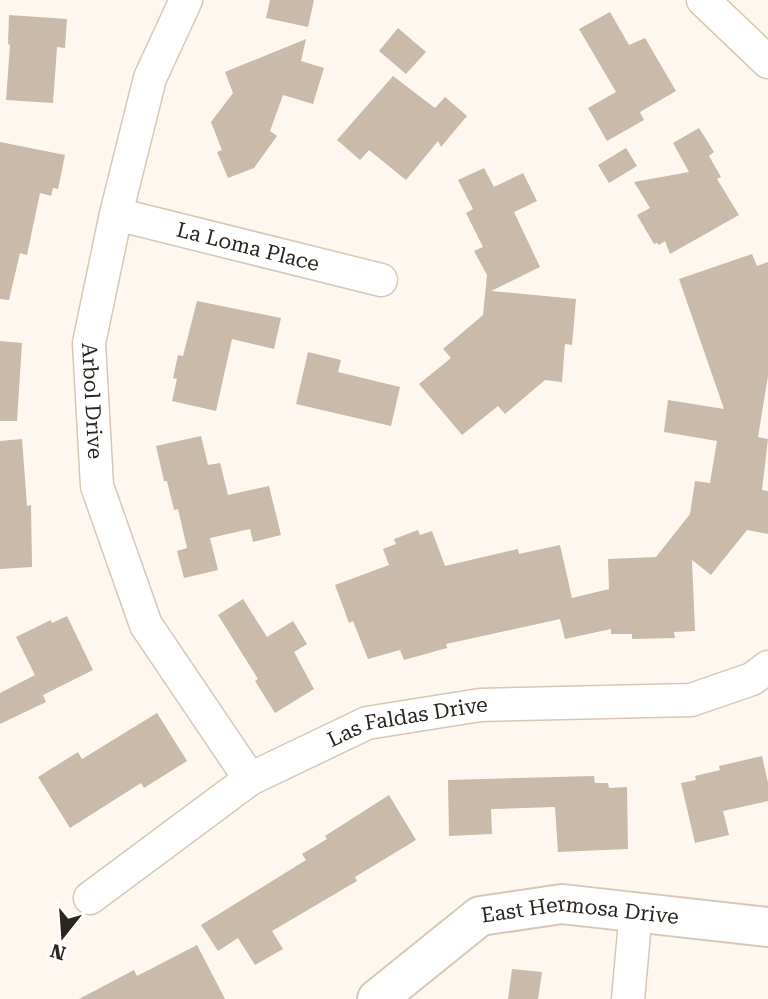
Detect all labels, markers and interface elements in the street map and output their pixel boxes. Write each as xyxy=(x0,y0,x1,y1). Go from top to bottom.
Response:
street label: La Loma Place xyxy=(174,218,322,276)
street label: Arbol Drive xyxy=(77,342,107,460)
street label: Las Faldas Drive xyxy=(324,693,488,752)
street label: East Hermosa Drive xyxy=(479,892,680,929)
north arrow xyxy=(28,901,98,971)
text: N xyxy=(47,939,69,965)

